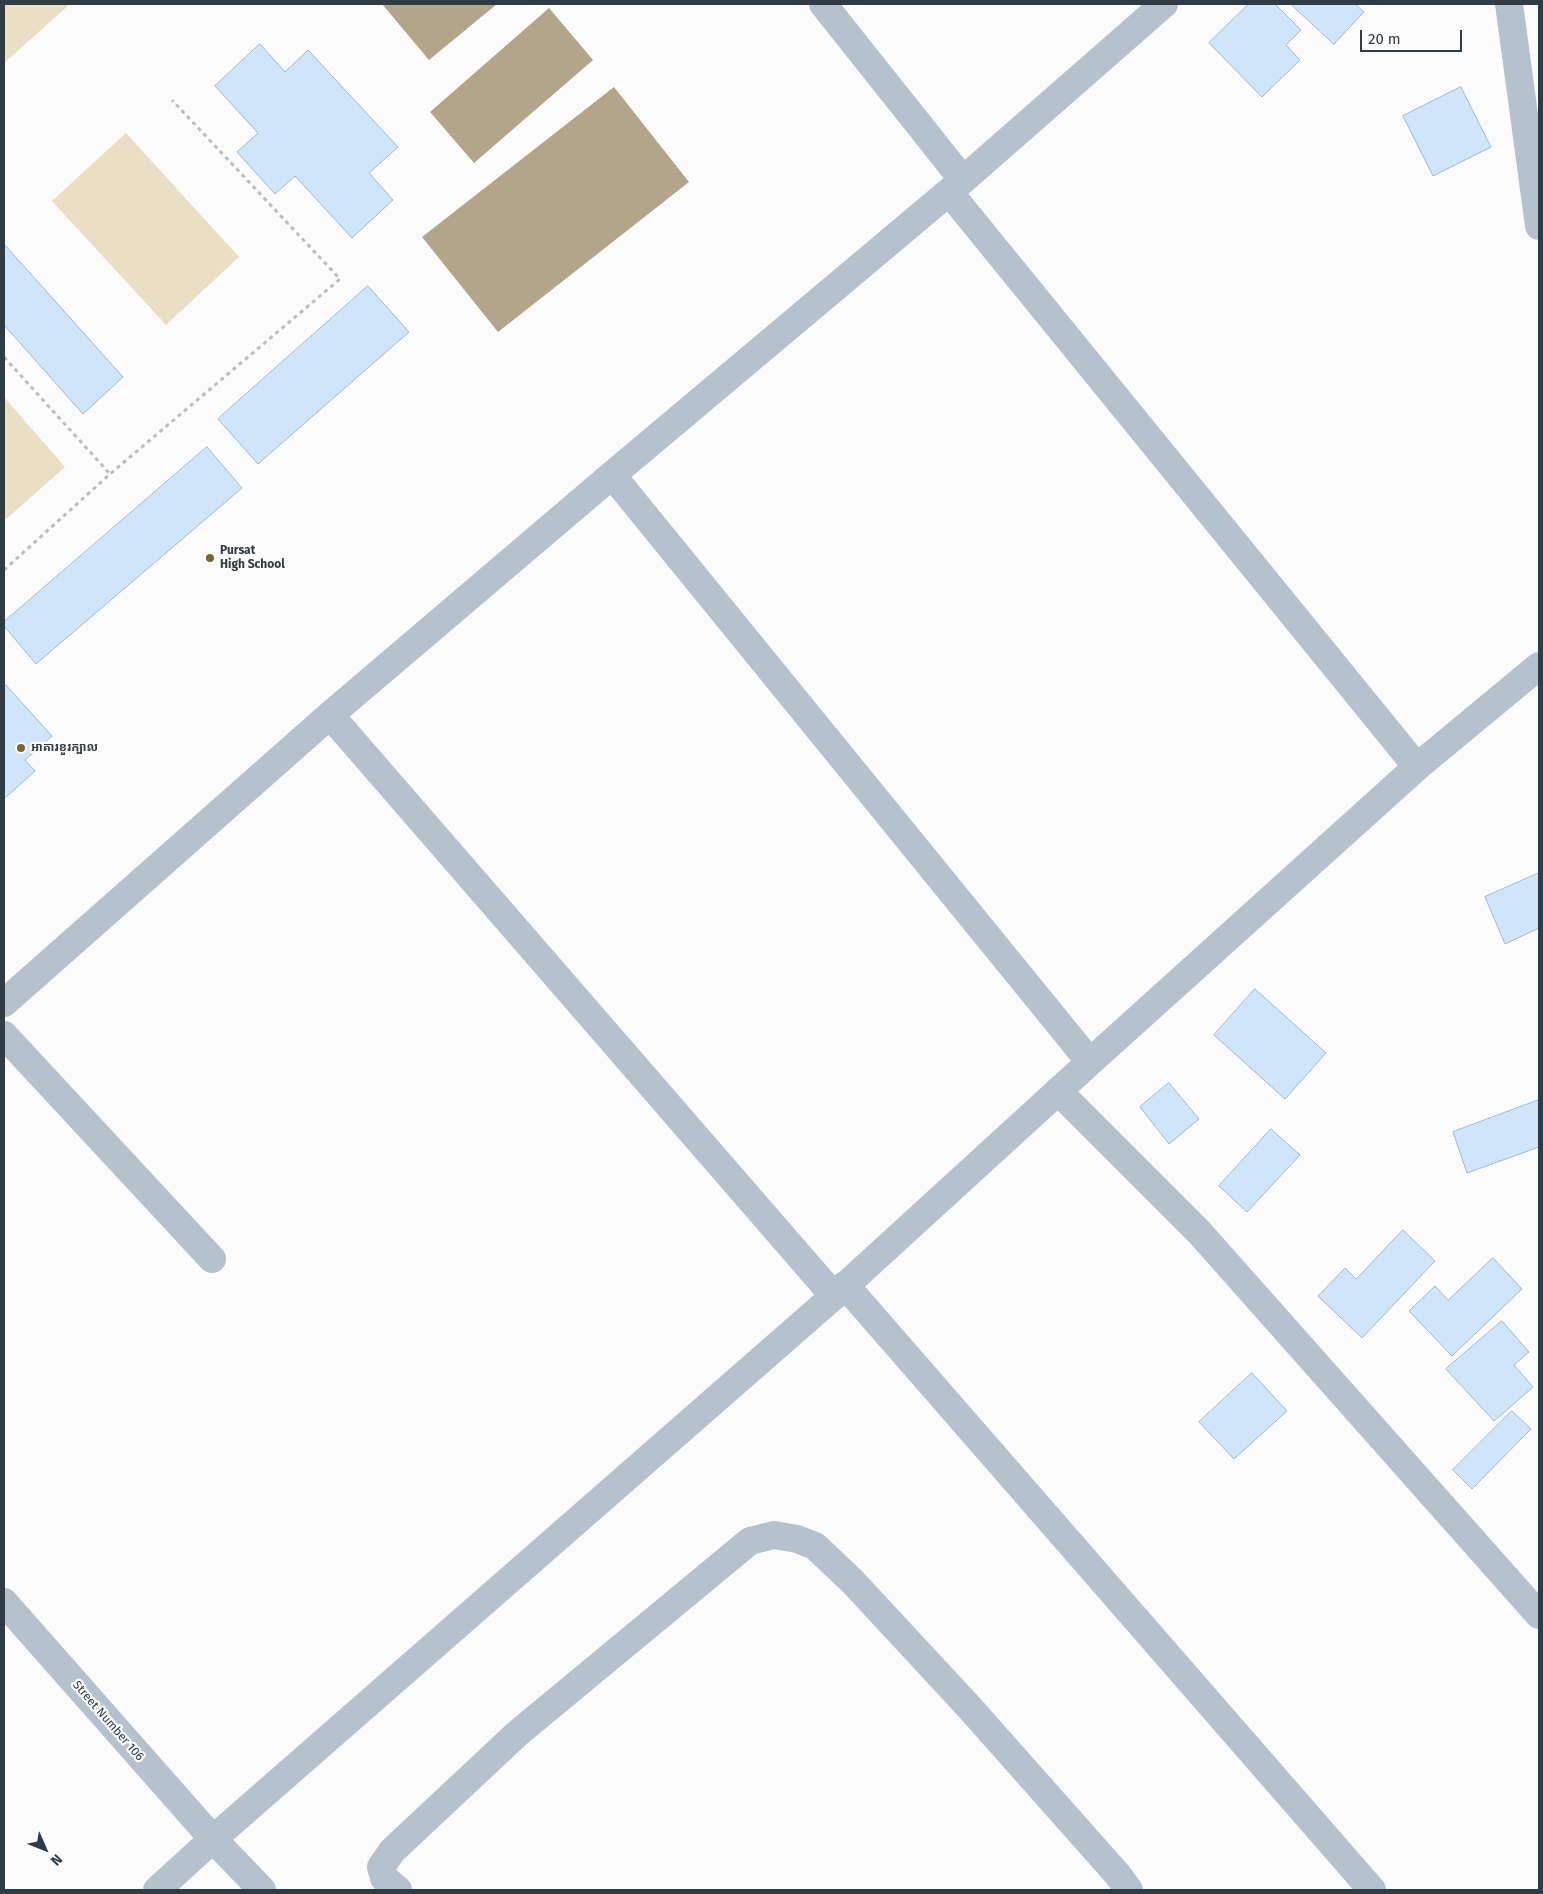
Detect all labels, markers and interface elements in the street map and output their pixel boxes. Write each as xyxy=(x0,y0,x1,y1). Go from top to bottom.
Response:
scale bar xyxy=(1363,20,1466,52)
text: 20 m xyxy=(1368,30,1401,48)
place label: Pursat High School xyxy=(220,544,285,572)
marker: Pursat High School xyxy=(204,552,216,564)
place label: អាគារខួរក្បាល xyxy=(31,741,98,755)
marker: អាគារខួរក្បាល xyxy=(15,742,27,754)
street label: Street Number 106 xyxy=(69,1678,147,1764)
north arrow xyxy=(20,1824,70,1874)
text: N xyxy=(47,1851,65,1869)

